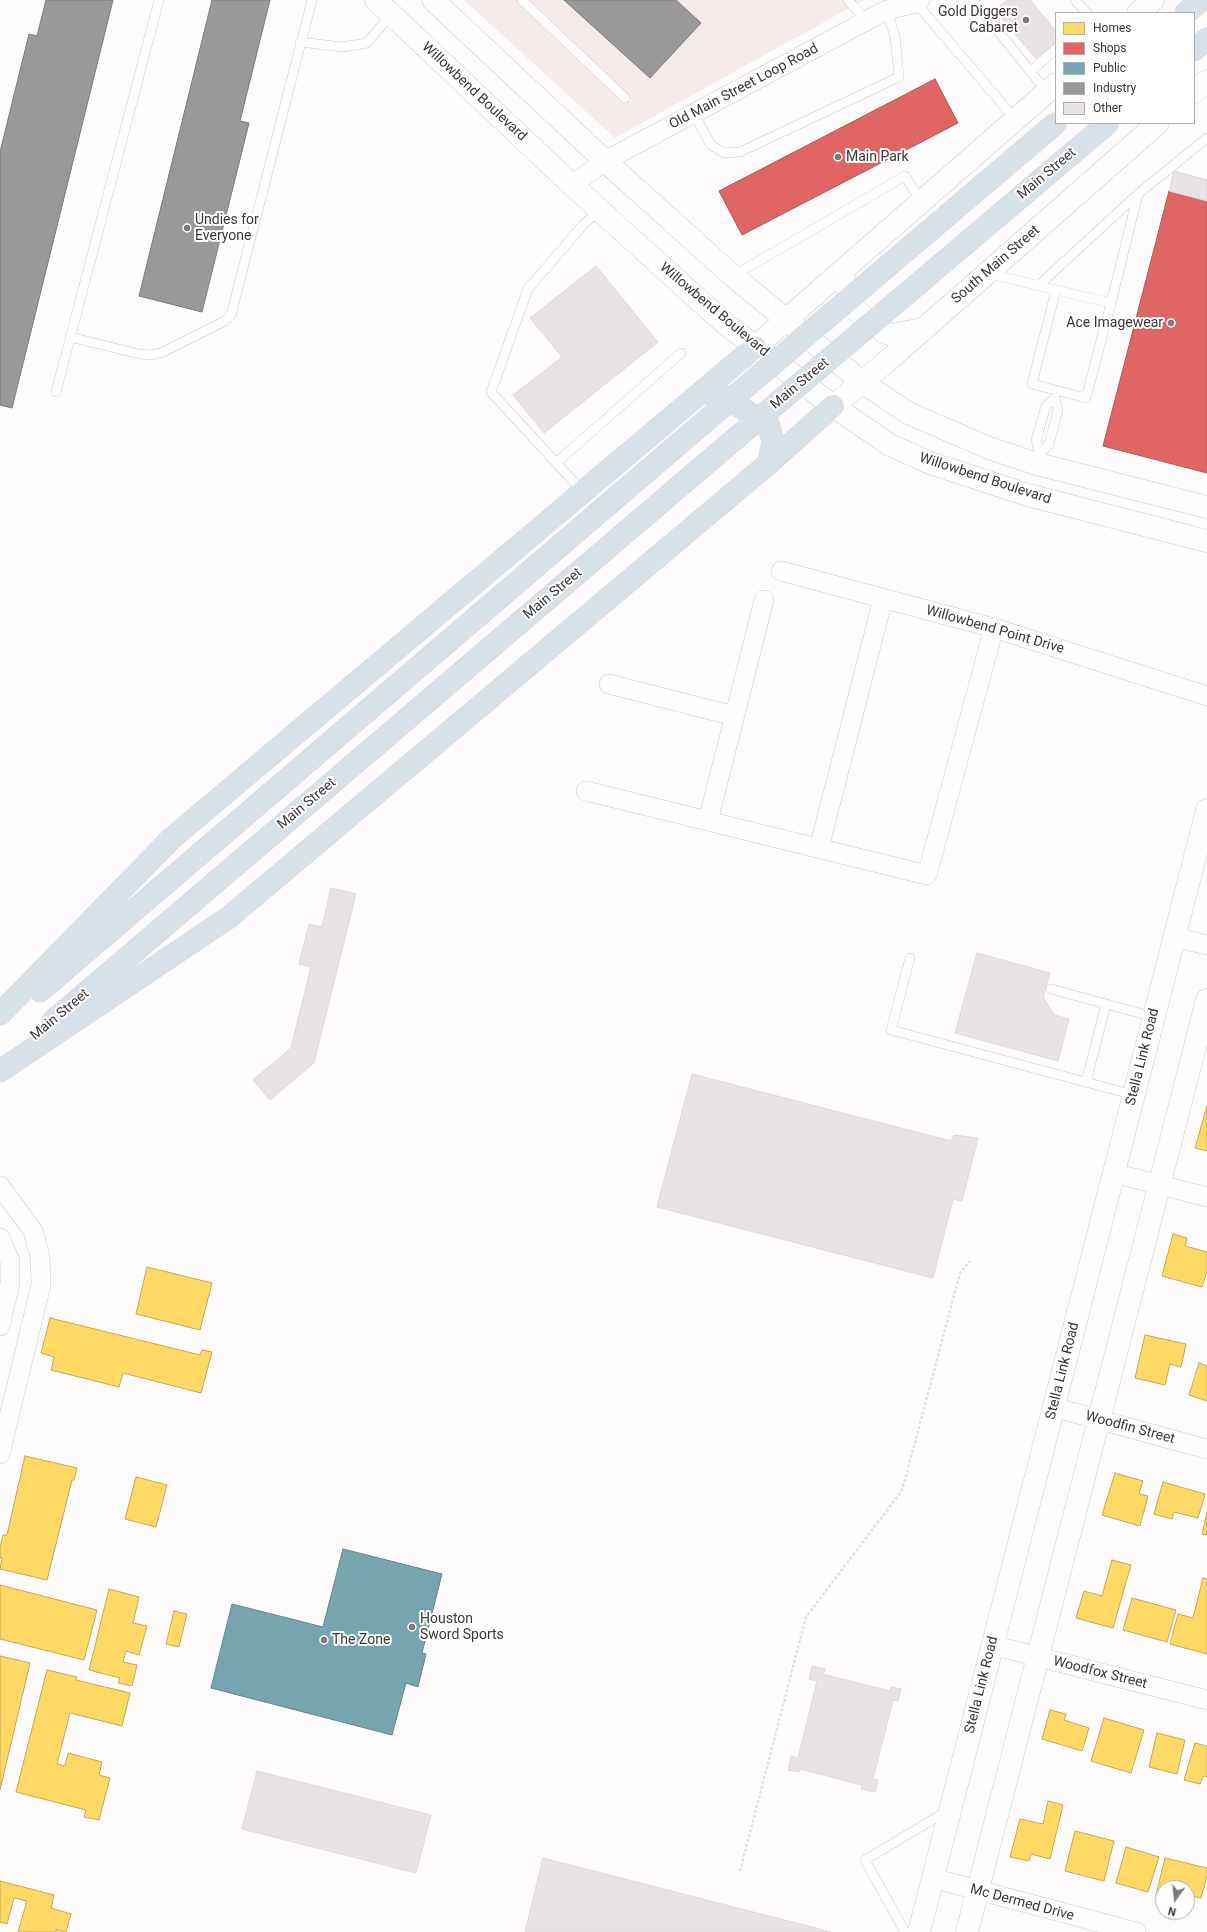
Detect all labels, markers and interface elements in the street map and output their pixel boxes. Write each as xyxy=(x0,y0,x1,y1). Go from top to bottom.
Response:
place label: Gold Diggers Cabaret xyxy=(938,4,1018,36)
legend xyxy=(1055,12,1195,124)
marker: Gold Diggers Cabaret xyxy=(1021,15,1031,25)
text: Homes xyxy=(1093,21,1131,35)
street label: Willowbend Boulevard xyxy=(418,39,530,145)
street label: Old Main Street Loop Road xyxy=(667,41,821,133)
text: Shops xyxy=(1093,41,1127,55)
text: Public xyxy=(1093,61,1126,75)
text: Industry xyxy=(1093,81,1136,95)
text: Other xyxy=(1093,101,1122,115)
street label: Main Street xyxy=(1014,145,1080,203)
place label: Main Park xyxy=(846,149,909,165)
marker: Main Park xyxy=(833,152,843,162)
place label: Undies for Everyone xyxy=(195,212,259,244)
street label: South Main Street xyxy=(949,222,1043,308)
marker: Undies for Everyone xyxy=(182,223,192,233)
street label: Willowbend Boulevard xyxy=(656,259,772,361)
place label: Ace Imagewear xyxy=(1066,315,1163,331)
marker: Ace Imagewear xyxy=(1166,318,1176,328)
street label: Main Street xyxy=(767,355,833,413)
street label: Willowbend Boulevard xyxy=(917,450,1053,508)
street label: Main Street xyxy=(520,565,586,623)
street label: Willowbend Point Drive xyxy=(924,602,1066,658)
street label: Main Street xyxy=(274,775,340,833)
street label: Main Street xyxy=(27,986,93,1044)
street label: Stella Link Road xyxy=(1123,1007,1163,1107)
street label: Stella Link Road xyxy=(1043,1321,1083,1421)
street label: Woodfin Street xyxy=(1083,1408,1177,1448)
place label: Houston Sword Sports xyxy=(420,1611,504,1644)
marker: Houston Sword Sports xyxy=(407,1622,417,1632)
place label: The Zone xyxy=(332,1632,390,1648)
marker: The Zone xyxy=(319,1635,329,1645)
street label: Stella Link Road xyxy=(962,1635,1002,1735)
street label: Woodfox Street xyxy=(1051,1653,1149,1693)
north arrow xyxy=(1155,1880,1195,1920)
street label: Mc Dermed Drive xyxy=(968,1881,1076,1925)
text: N xyxy=(1167,1904,1177,1918)

